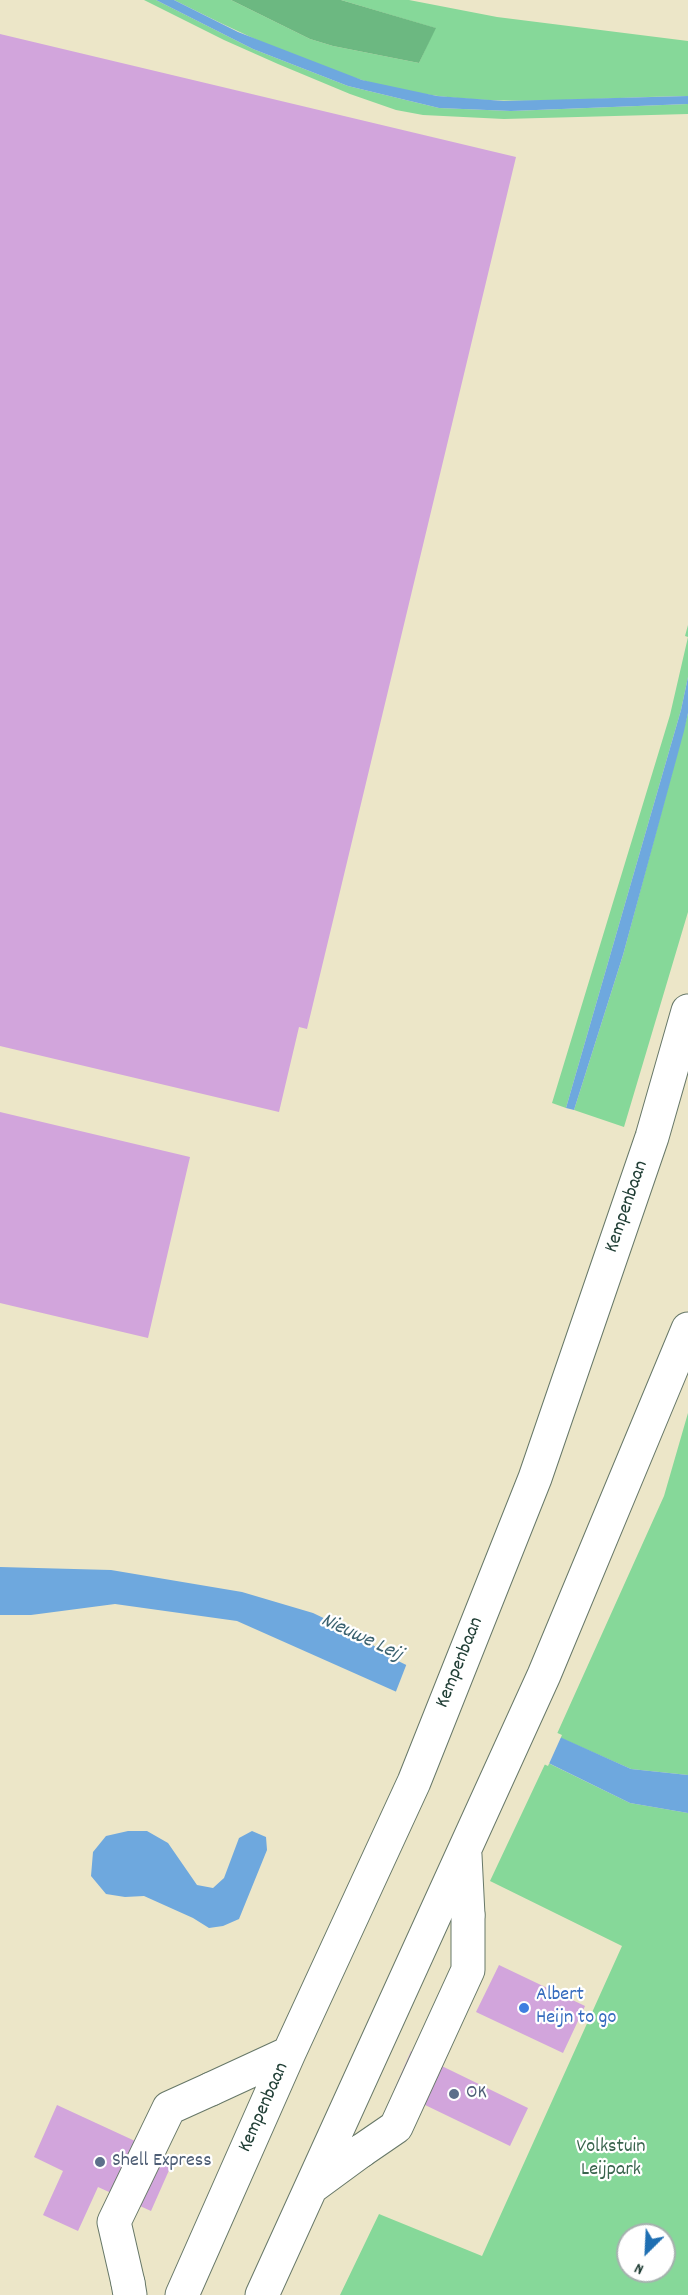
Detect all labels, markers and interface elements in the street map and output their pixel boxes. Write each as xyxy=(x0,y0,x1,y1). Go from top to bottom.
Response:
street label: Kempenbaan xyxy=(601,1158,655,1256)
water label: Nieuwe Leij xyxy=(316,1609,406,1669)
street label: Kempenbaan xyxy=(432,1614,490,1712)
place label: Albert Heijn to go xyxy=(536,1984,616,2031)
marker: Albert Heijn to go xyxy=(517,2001,531,2015)
street label: Kempenbaan xyxy=(235,2059,295,2157)
place label: OK xyxy=(466,2082,487,2106)
marker: OK xyxy=(447,2087,461,2101)
park label: Volkstuin Leijpark xyxy=(577,2136,645,2183)
place label: Shell Express xyxy=(112,2150,212,2174)
marker: Shell Express xyxy=(93,2155,107,2169)
north arrow xyxy=(616,2223,676,2283)
text: N xyxy=(631,2256,648,2280)

